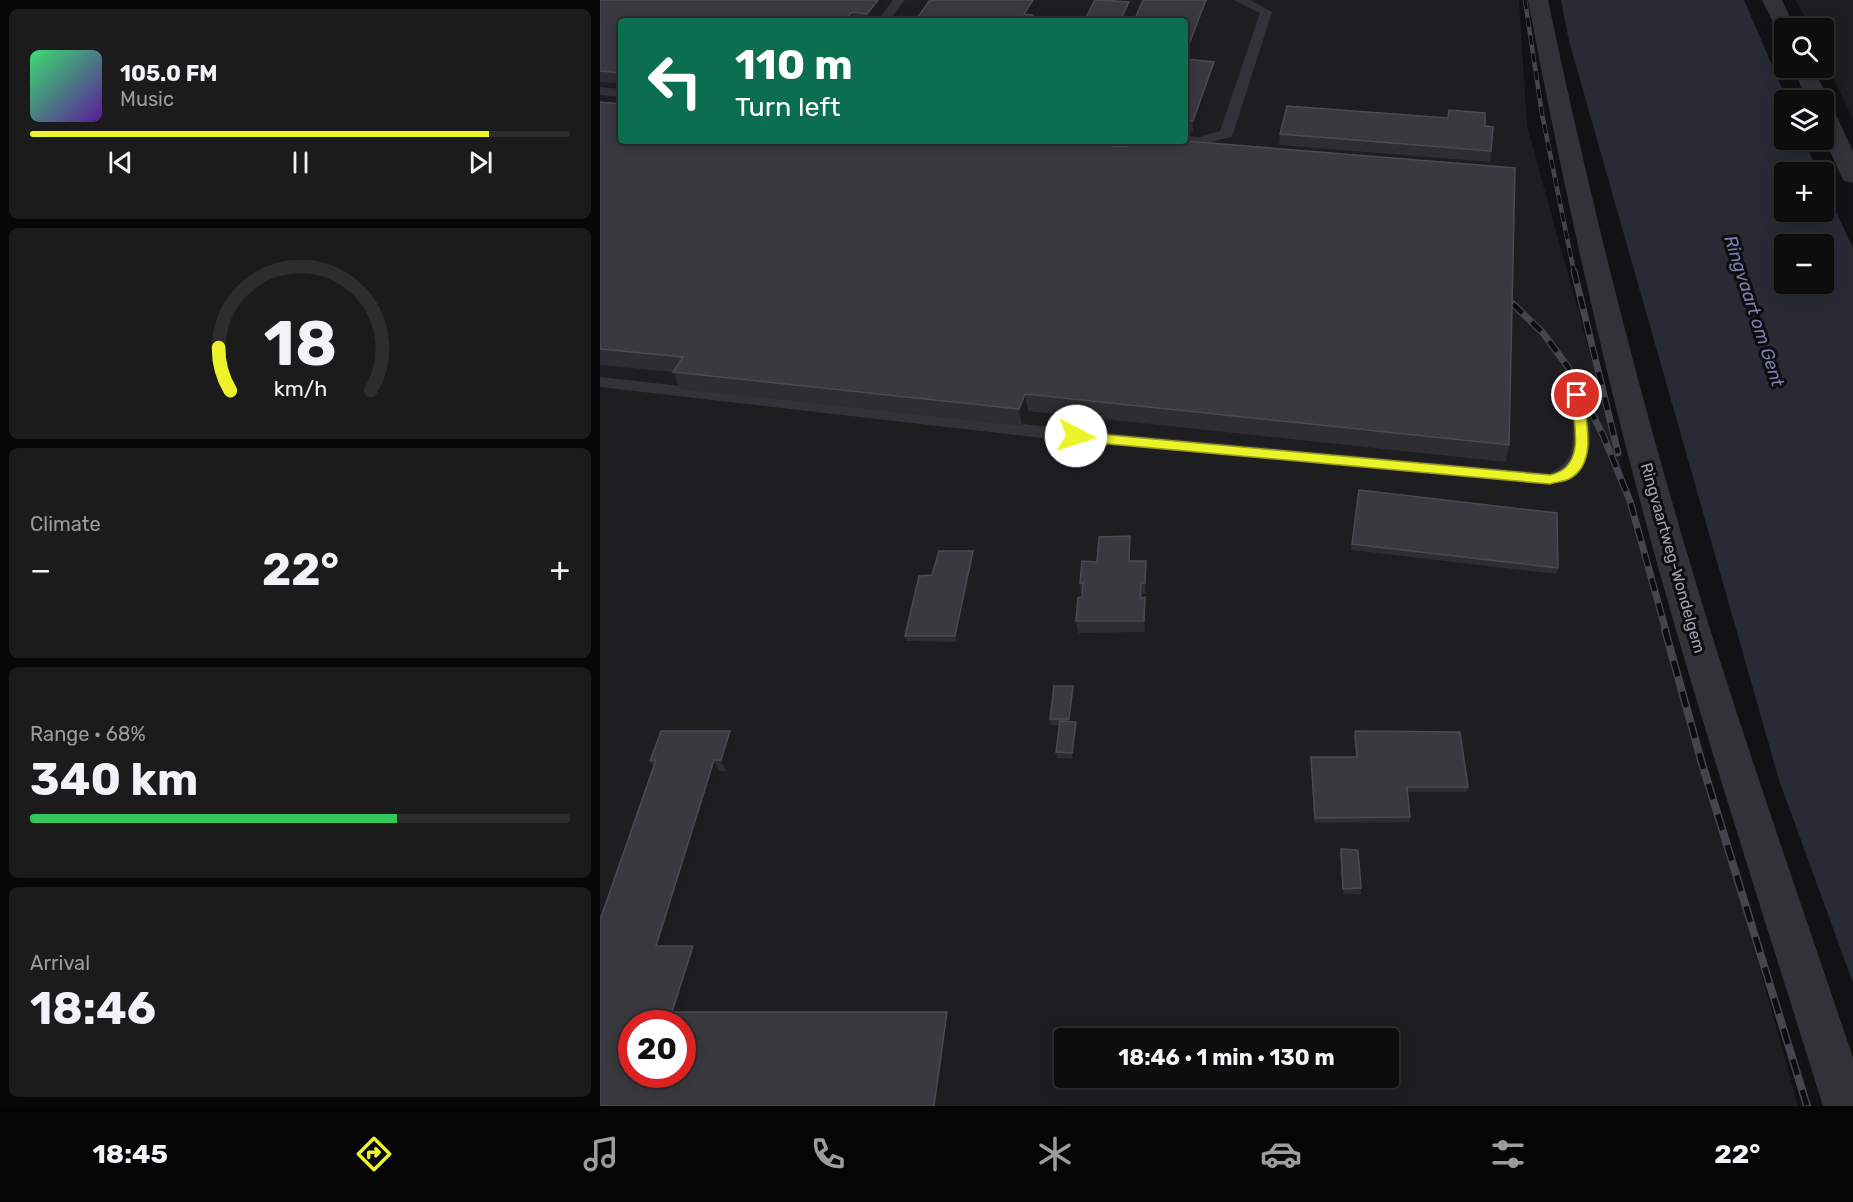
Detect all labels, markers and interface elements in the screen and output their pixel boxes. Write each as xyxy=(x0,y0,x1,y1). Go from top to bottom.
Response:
map controls xyxy=(1774,18,1834,294)
button: search xyxy=(1774,18,1834,78)
text: 110 m xyxy=(735,40,853,90)
icon: left xyxy=(636,42,714,120)
text: 105.0 FM xyxy=(120,60,218,87)
text: Music xyxy=(120,87,174,111)
button: layers xyxy=(1774,90,1834,150)
text: Turn left xyxy=(735,91,840,123)
icon: previous xyxy=(104,146,137,179)
icon: pause xyxy=(284,146,317,179)
icon: next xyxy=(464,146,497,179)
button: + xyxy=(1774,162,1834,222)
water label: Ringvaart om Gent xyxy=(1719,233,1789,391)
button: − xyxy=(1774,234,1834,294)
text: 18 xyxy=(263,307,337,381)
pin xyxy=(1551,369,1602,420)
text: km/h xyxy=(273,376,327,401)
icon: arrive xyxy=(1560,378,1593,411)
position arrow xyxy=(1044,404,1108,468)
street label: Ringvaartweg-Wondelgem xyxy=(1637,461,1709,655)
text: Climate xyxy=(30,512,101,536)
text: 22° xyxy=(262,543,339,596)
text: − xyxy=(30,550,51,589)
text: + xyxy=(549,550,570,589)
text: Range · 68% xyxy=(30,722,146,746)
text: 340 km xyxy=(30,753,198,806)
text: Arrival xyxy=(30,951,90,975)
text: 18:46 xyxy=(30,982,156,1035)
speed limit sign: 20 xyxy=(618,1010,696,1088)
text: 18:46 · 1 min · 130 m xyxy=(1118,1044,1335,1071)
icon: directions xyxy=(353,1133,395,1175)
icon: music xyxy=(580,1133,622,1175)
icon: phone xyxy=(807,1133,849,1175)
icon: climate xyxy=(1034,1133,1076,1175)
icon: car xyxy=(1260,1133,1302,1175)
icon: filters xyxy=(1487,1133,1529,1175)
text: 18:45 xyxy=(92,1138,168,1170)
text: 22° xyxy=(1714,1138,1760,1170)

